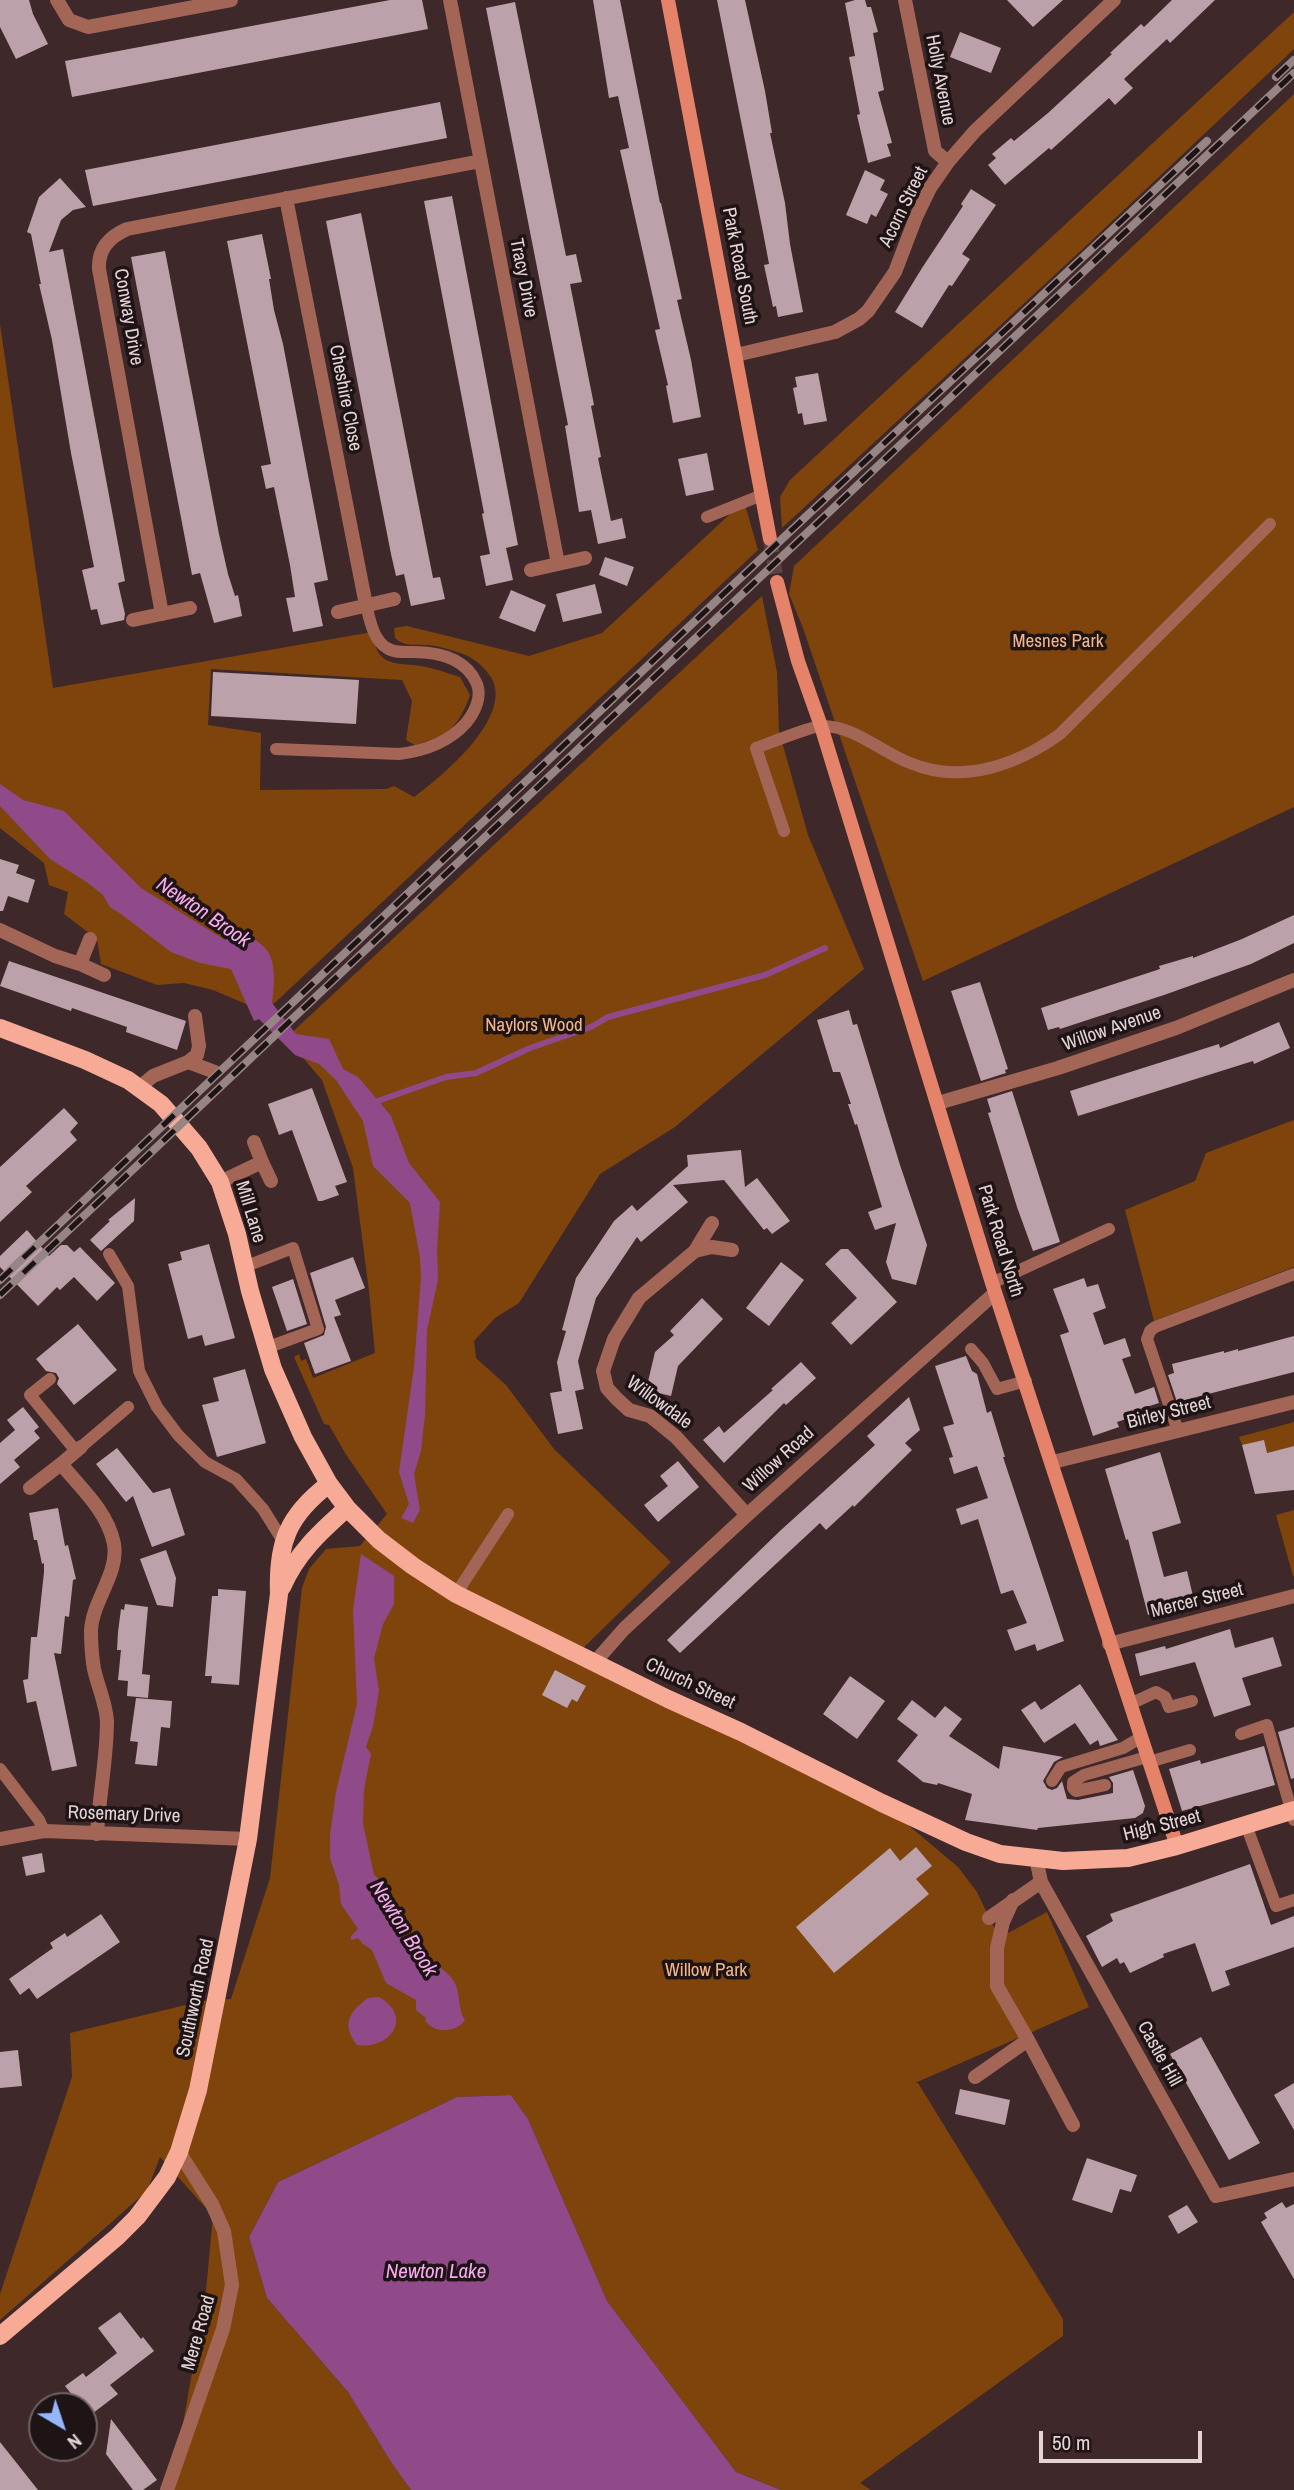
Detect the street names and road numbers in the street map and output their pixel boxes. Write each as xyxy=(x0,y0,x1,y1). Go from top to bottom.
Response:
street label: Holly Avenue xyxy=(920,33,960,127)
street label: Acorn Street xyxy=(875,163,933,251)
street label: Park Road South xyxy=(716,206,762,326)
street label: Tracy Drive xyxy=(504,237,542,319)
street label: Conway Drive xyxy=(108,267,148,367)
street label: Cheshire Close xyxy=(324,343,366,453)
street label: Willow Avenue xyxy=(1060,1001,1164,1057)
street label: Mill Lane xyxy=(230,1178,270,1246)
street label: Park Road North xyxy=(972,1182,1028,1300)
street label: Willowdale xyxy=(622,1372,696,1434)
street label: Birley Street xyxy=(1125,1392,1213,1434)
street label: Willow Road xyxy=(739,1422,819,1498)
street label: Mercer Street xyxy=(1148,1579,1246,1623)
street label: Church Street xyxy=(642,1653,738,1715)
street label: Rosemary Drive xyxy=(67,1802,181,1828)
street label: High Street xyxy=(1121,1805,1203,1847)
street label: Southworth Road xyxy=(172,1937,220,2059)
street label: Castle Hill xyxy=(1132,2017,1186,2091)
street label: Mere Road xyxy=(177,2293,221,2373)

